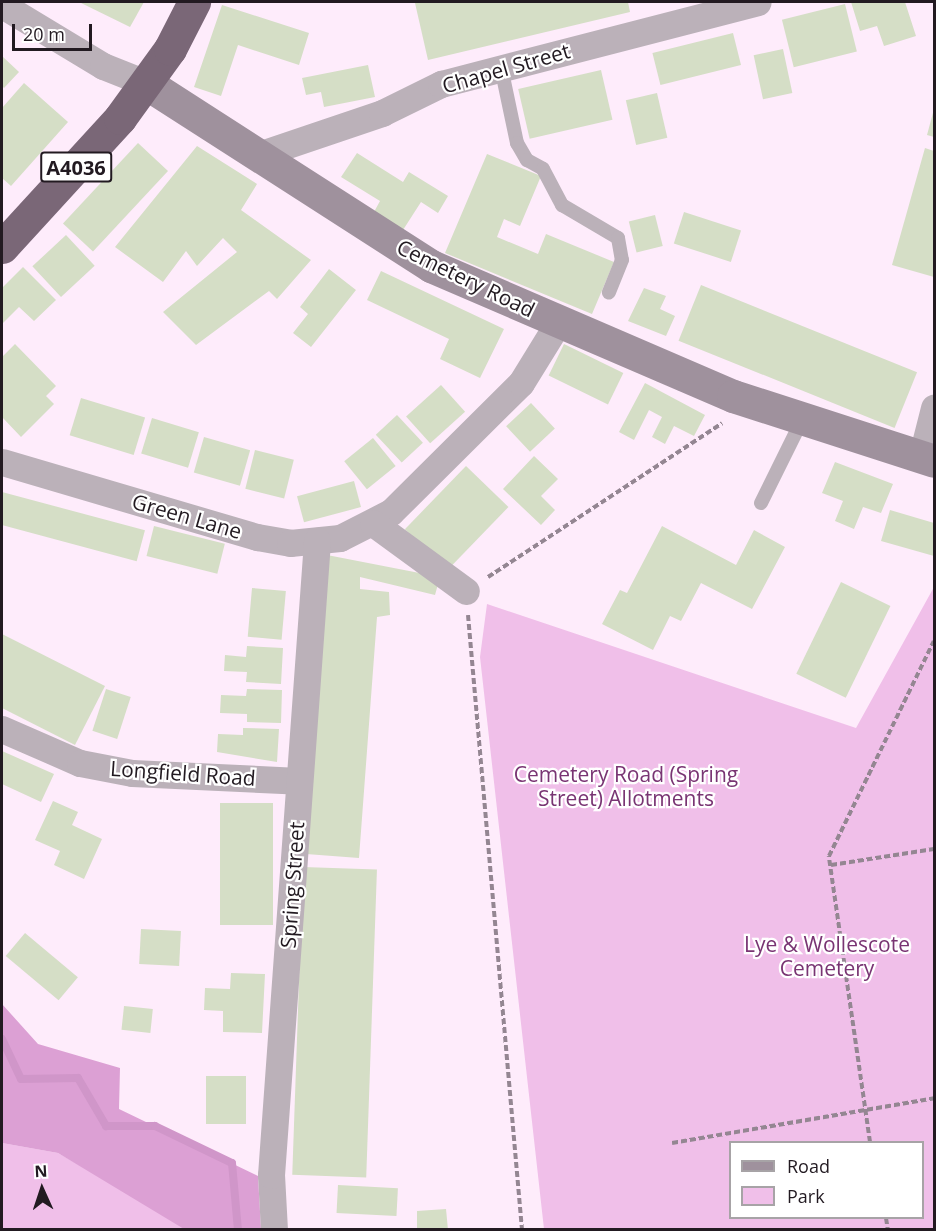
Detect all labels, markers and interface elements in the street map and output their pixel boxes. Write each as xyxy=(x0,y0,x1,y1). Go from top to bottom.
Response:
scale bar xyxy=(15,12,94,50)
text: 20 m xyxy=(23,22,65,46)
street label: Chapel Street xyxy=(439,38,573,98)
road number: A4036 xyxy=(40,150,112,184)
street label: Cemetery Road xyxy=(393,234,539,322)
street label: Green Lane xyxy=(129,488,245,544)
street label: Longfield Road xyxy=(109,755,257,791)
park label: Cemetery Road (Spring Street) Allotments xyxy=(514,761,738,811)
street label: Spring Street xyxy=(275,821,309,949)
park label: Lye & Wollescote Cemetery xyxy=(744,931,910,981)
legend xyxy=(729,1141,924,1219)
text: Road xyxy=(787,1154,830,1178)
north arrow xyxy=(12,1159,72,1219)
text: N xyxy=(34,1160,48,1182)
text: Park xyxy=(787,1184,825,1208)

